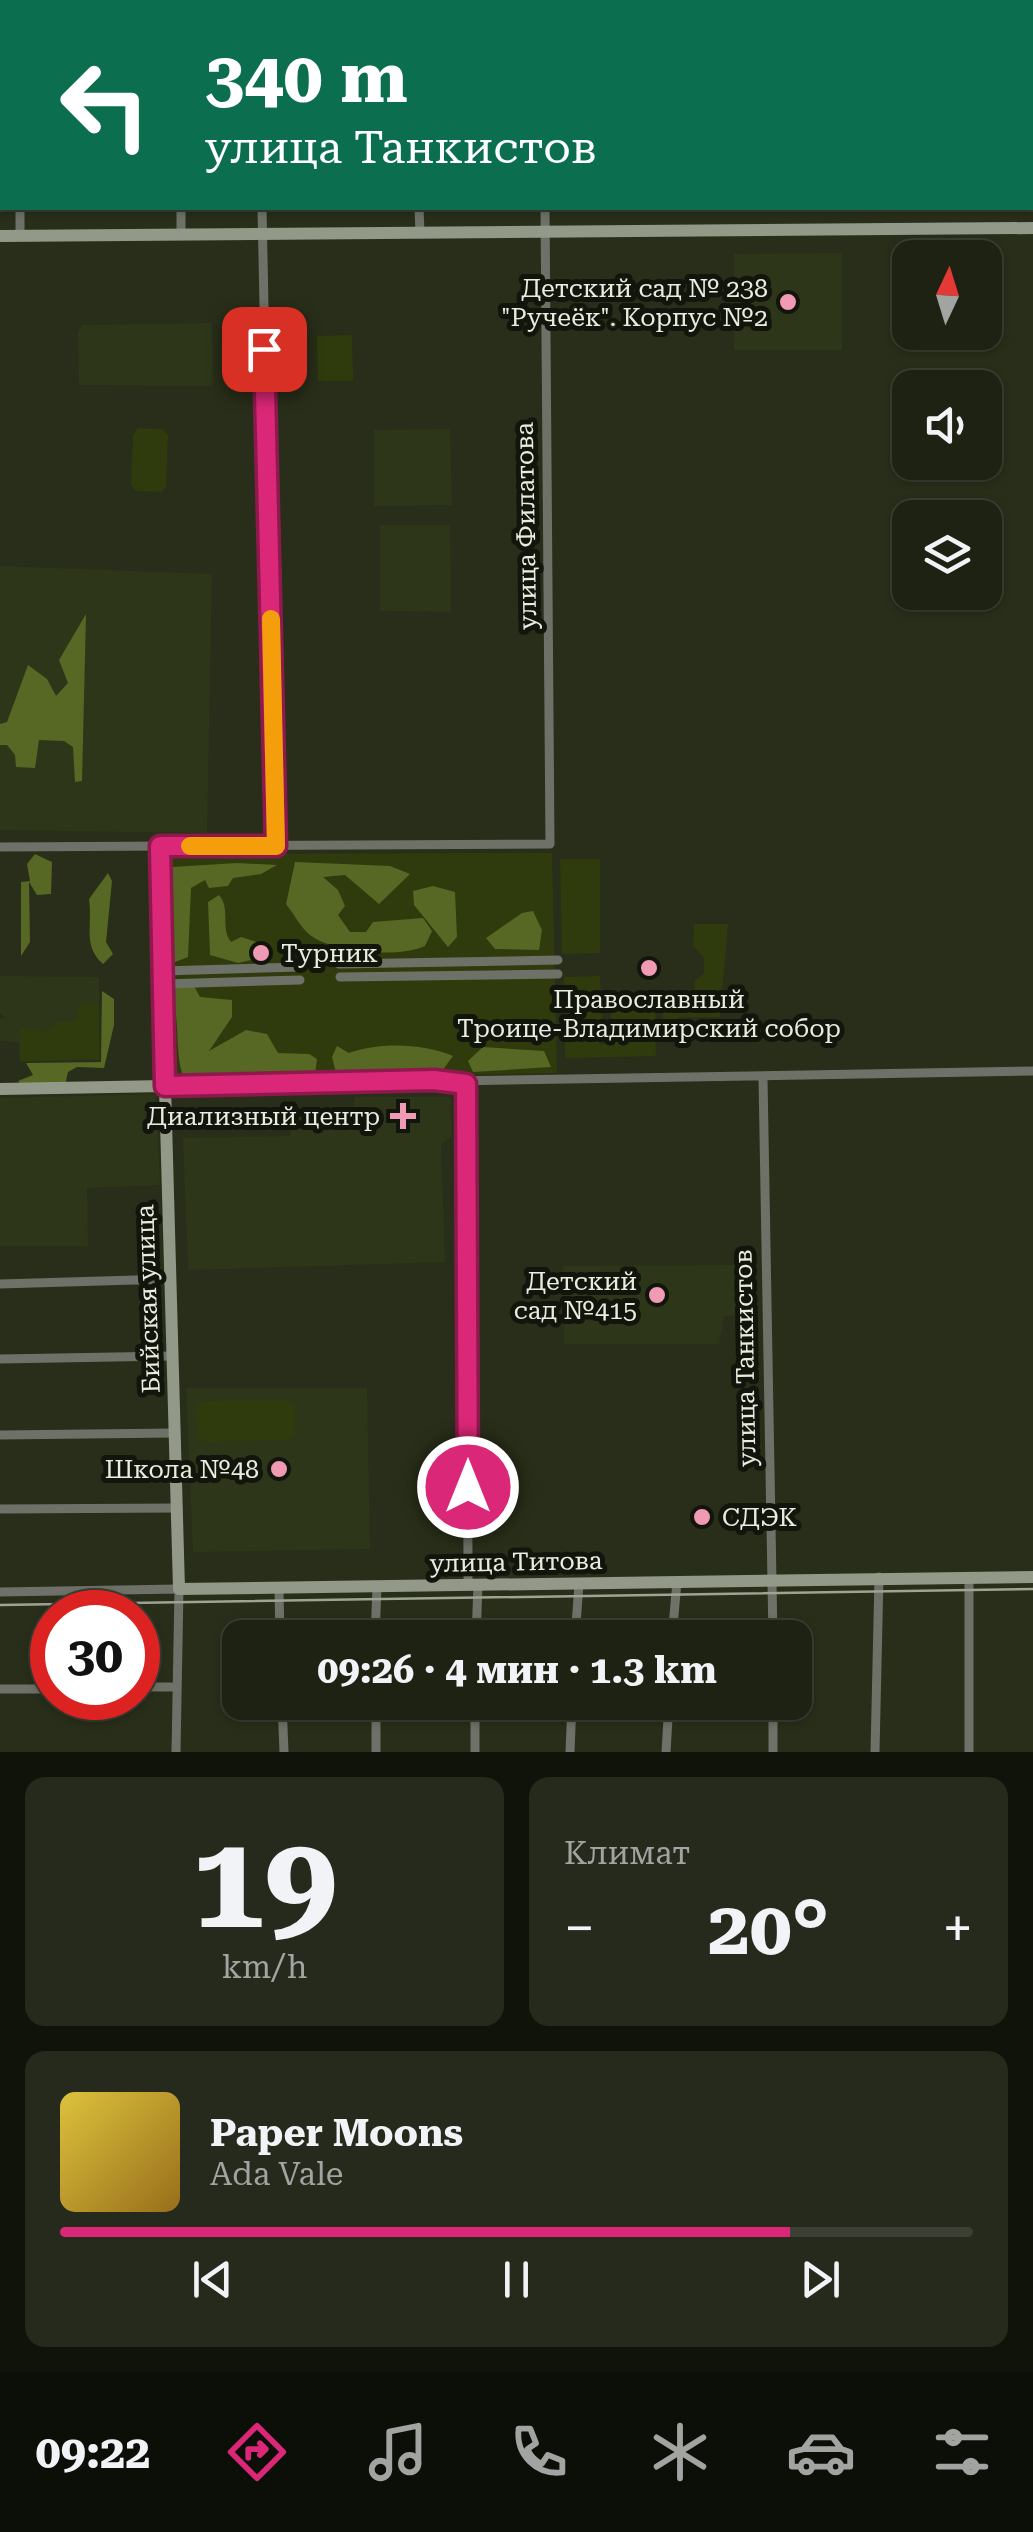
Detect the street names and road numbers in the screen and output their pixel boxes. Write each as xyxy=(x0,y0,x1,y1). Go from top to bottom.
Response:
street label: улица Филатова xyxy=(510,421,542,630)
street label: Бийская улица xyxy=(130,1204,166,1394)
street label: улица Танкистов xyxy=(729,1249,761,1467)
street label: улица Титова xyxy=(429,1546,603,1578)

